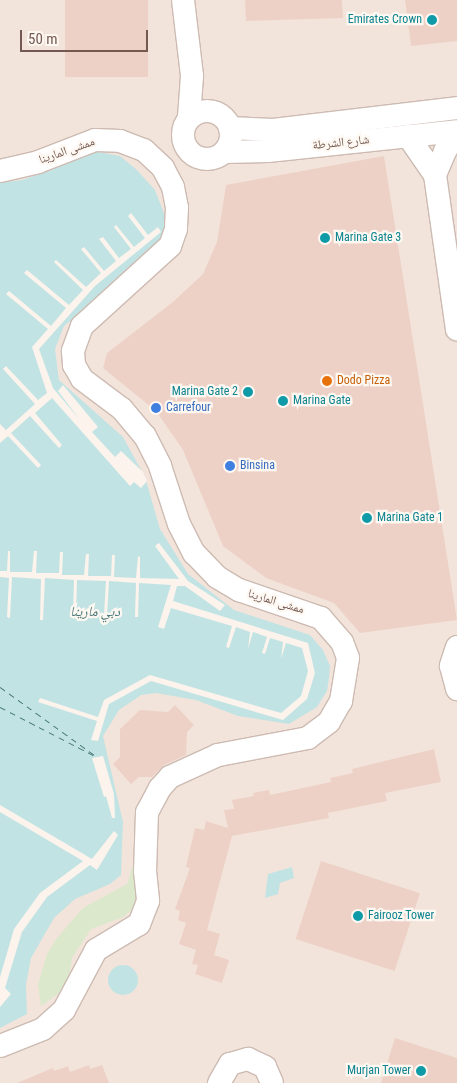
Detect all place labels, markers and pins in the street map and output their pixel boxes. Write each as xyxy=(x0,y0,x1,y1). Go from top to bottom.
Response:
place label: Emirates Crown xyxy=(348,13,422,27)
marker: Emirates Crown xyxy=(426,14,438,26)
place label: Marina Gate 3 xyxy=(335,231,401,245)
marker: Marina Gate 3 xyxy=(319,232,331,244)
place label: Dodo Pizza xyxy=(337,374,390,388)
marker: Dodo Pizza xyxy=(321,375,333,387)
place label: Marina Gate 2 xyxy=(172,385,238,399)
marker: Marina Gate 2 xyxy=(242,386,254,398)
place label: Marina Gate xyxy=(293,394,351,408)
marker: Marina Gate xyxy=(277,395,289,407)
place label: Carrefour xyxy=(166,401,211,415)
marker: Carrefour xyxy=(150,402,162,414)
place label: Binsina xyxy=(240,459,275,473)
marker: Binsina xyxy=(224,460,236,472)
place label: Marina Gate 1 xyxy=(377,511,443,525)
marker: Marina Gate 1 xyxy=(361,512,373,524)
place label: Fairooz Tower xyxy=(368,909,434,923)
marker: Fairooz Tower xyxy=(352,910,364,922)
place label: Murjan Tower xyxy=(347,1064,411,1078)
marker: Murjan Tower xyxy=(415,1065,427,1077)

